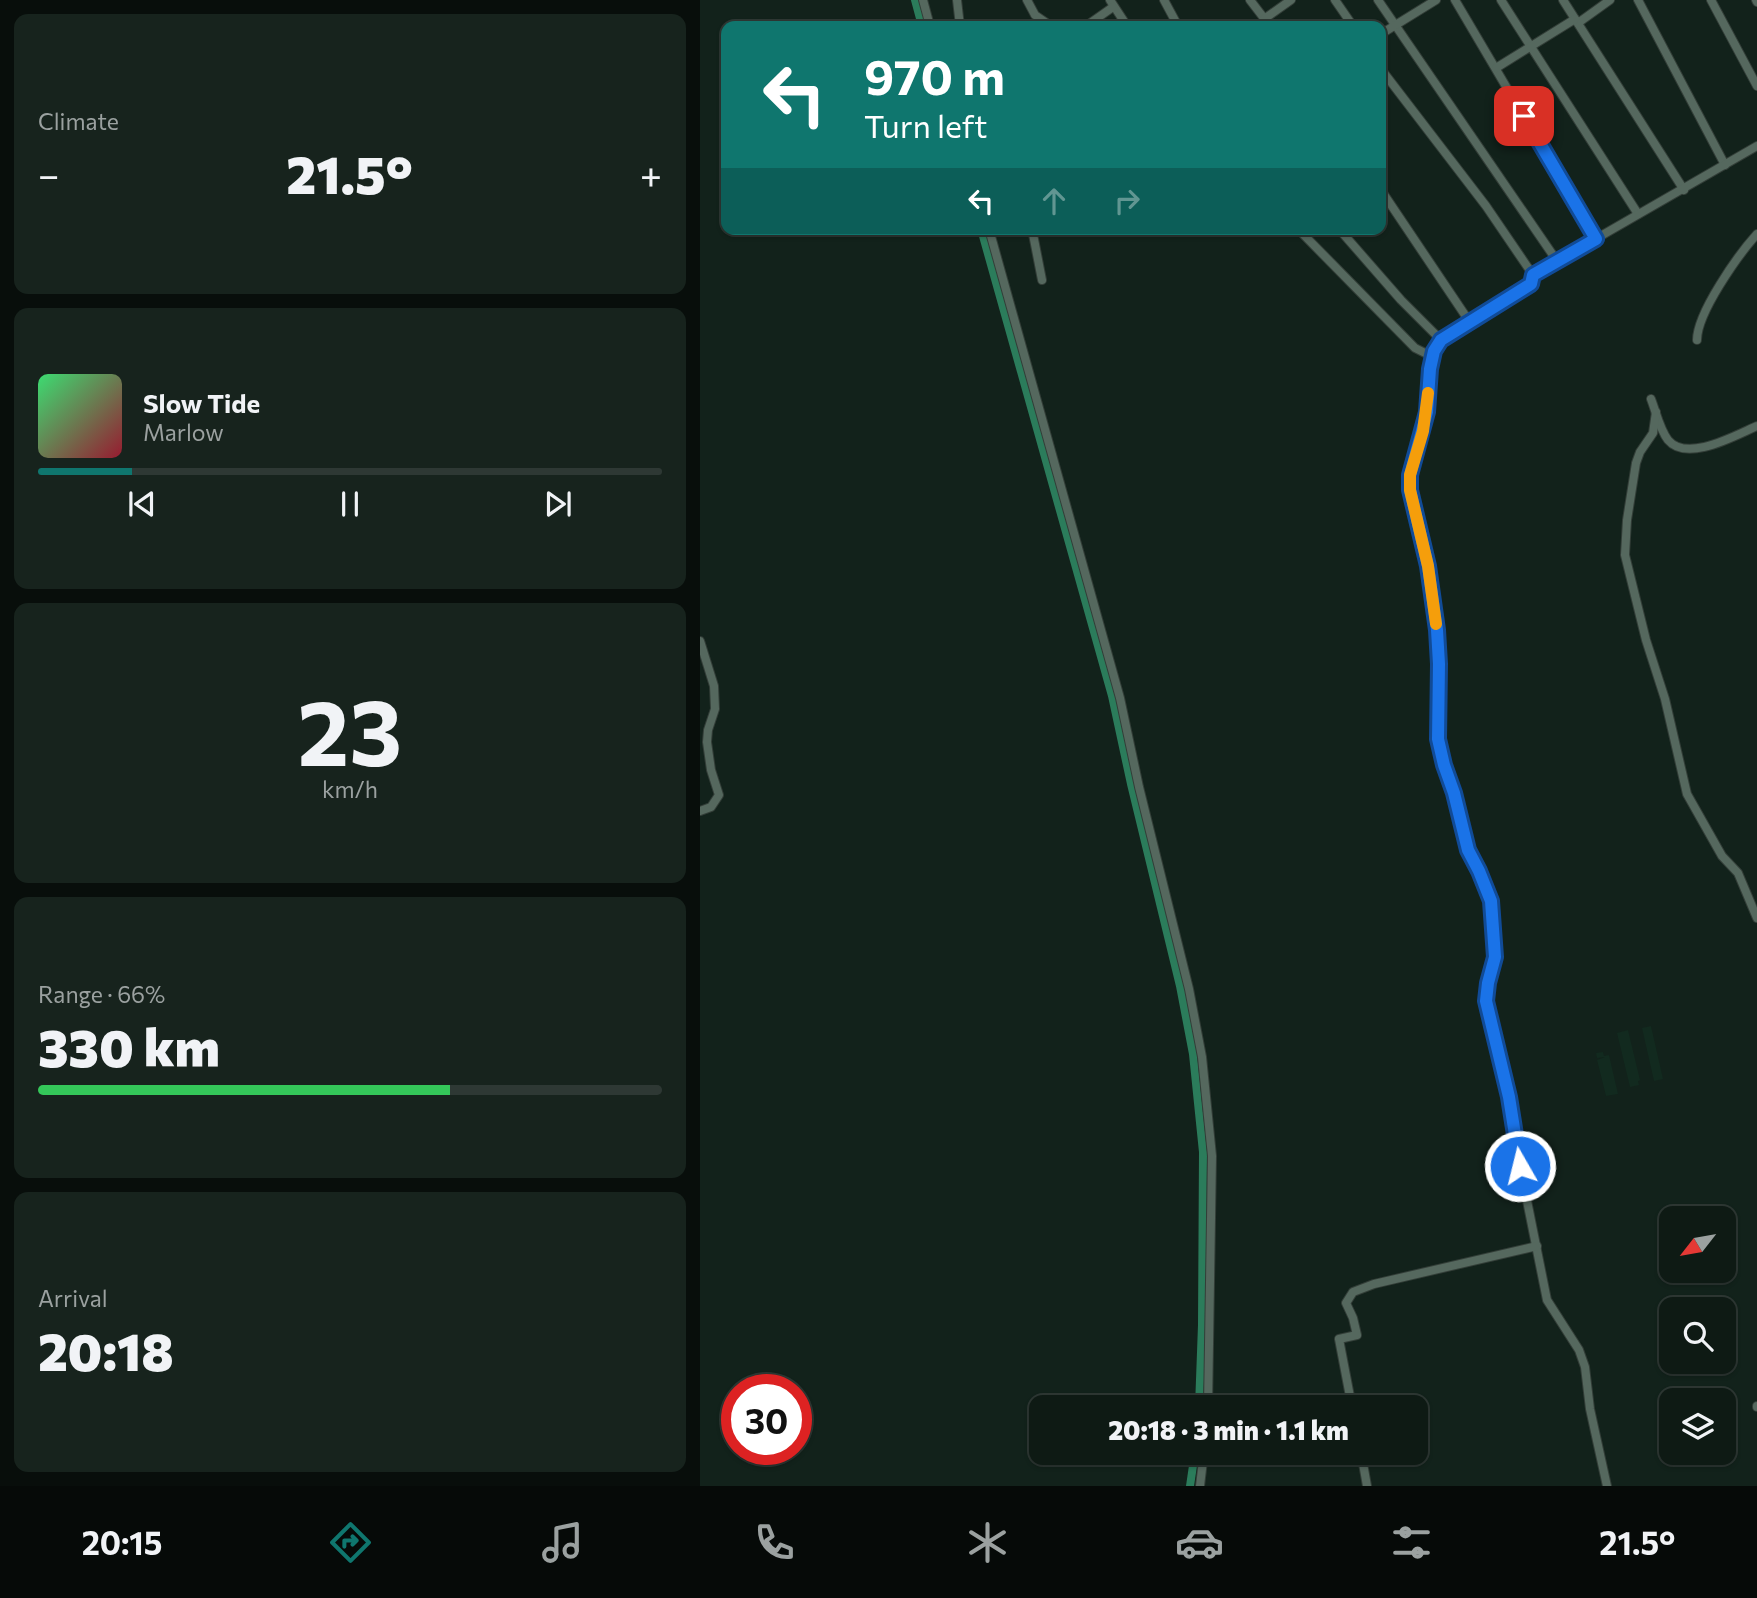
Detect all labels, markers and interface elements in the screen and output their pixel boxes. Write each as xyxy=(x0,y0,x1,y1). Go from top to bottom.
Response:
text: 970 m xyxy=(864,45,1005,105)
icon: left xyxy=(749,49,840,140)
pin xyxy=(1494,86,1554,146)
icon: arrive xyxy=(1505,97,1543,135)
text: Turn left xyxy=(864,105,988,145)
text: Climate xyxy=(38,107,119,135)
text: 21.5° xyxy=(286,141,413,205)
text: − xyxy=(38,150,60,197)
text: + xyxy=(640,150,662,197)
icon: left xyxy=(962,182,1000,220)
icon: ahead xyxy=(1035,182,1073,220)
icon: right xyxy=(1108,182,1146,220)
text: Slow Tide xyxy=(143,387,260,418)
text: Marlow xyxy=(143,418,224,446)
icon: previous xyxy=(123,485,161,523)
icon: pause xyxy=(331,485,369,523)
icon: next xyxy=(539,485,577,523)
text: 23 xyxy=(298,673,402,785)
text: km/h xyxy=(322,775,378,803)
text: Range · 66% xyxy=(38,980,165,1008)
text: 330 km xyxy=(38,1014,220,1078)
position arrow xyxy=(1483,1129,1557,1203)
north arrow xyxy=(1659,1206,1736,1283)
map controls xyxy=(1659,1206,1736,1465)
text: Arrival xyxy=(38,1284,108,1312)
button: search xyxy=(1659,1297,1736,1374)
text: 20:18 xyxy=(38,1318,174,1382)
speed limit sign: 30 xyxy=(721,1374,812,1465)
button: layers xyxy=(1659,1388,1736,1465)
text: 20:18 · 3 min · 1.1 km xyxy=(1108,1414,1349,1445)
icon: directions xyxy=(326,1518,375,1567)
icon: music xyxy=(538,1518,587,1567)
icon: phone xyxy=(750,1518,799,1567)
icon: climate xyxy=(963,1518,1012,1567)
icon: car xyxy=(1175,1518,1224,1567)
icon: filters xyxy=(1387,1518,1436,1567)
text: 20:15 xyxy=(82,1522,163,1562)
text: 21.5° xyxy=(1599,1522,1675,1562)

